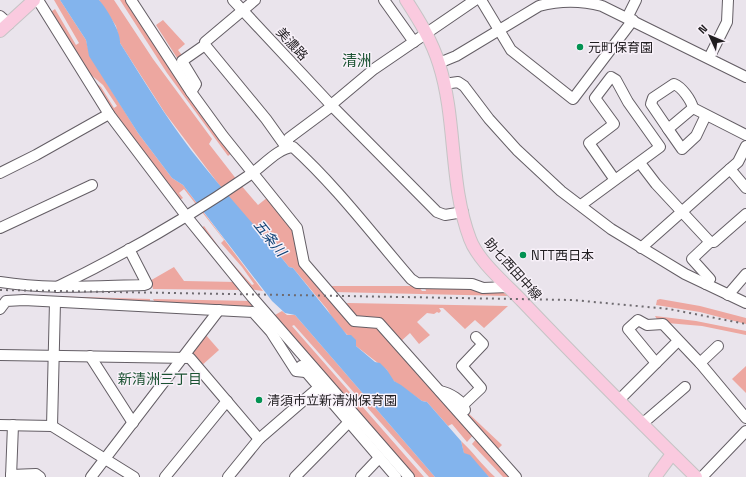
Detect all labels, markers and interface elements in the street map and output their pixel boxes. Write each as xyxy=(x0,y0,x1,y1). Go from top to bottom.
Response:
north arrow xyxy=(690,16,730,56)
text: N xyxy=(695,22,710,37)
street label: 美濃路 xyxy=(272,24,312,64)
place label: 元町保育園 xyxy=(588,39,653,56)
marker: 元町保育園 xyxy=(575,42,585,52)
district label: 清洲 xyxy=(342,51,372,70)
water label: 五条川 xyxy=(250,216,291,262)
street label: 助七西田中線 xyxy=(481,234,545,304)
place label: NTT西日本 xyxy=(531,247,594,264)
marker: NTT西日本 xyxy=(518,250,528,260)
district label: 新清洲三丁目 xyxy=(118,370,202,388)
place label: 清須市立新清洲保育園 xyxy=(267,392,397,409)
marker: 清須市立新清洲保育園 xyxy=(254,395,264,405)

